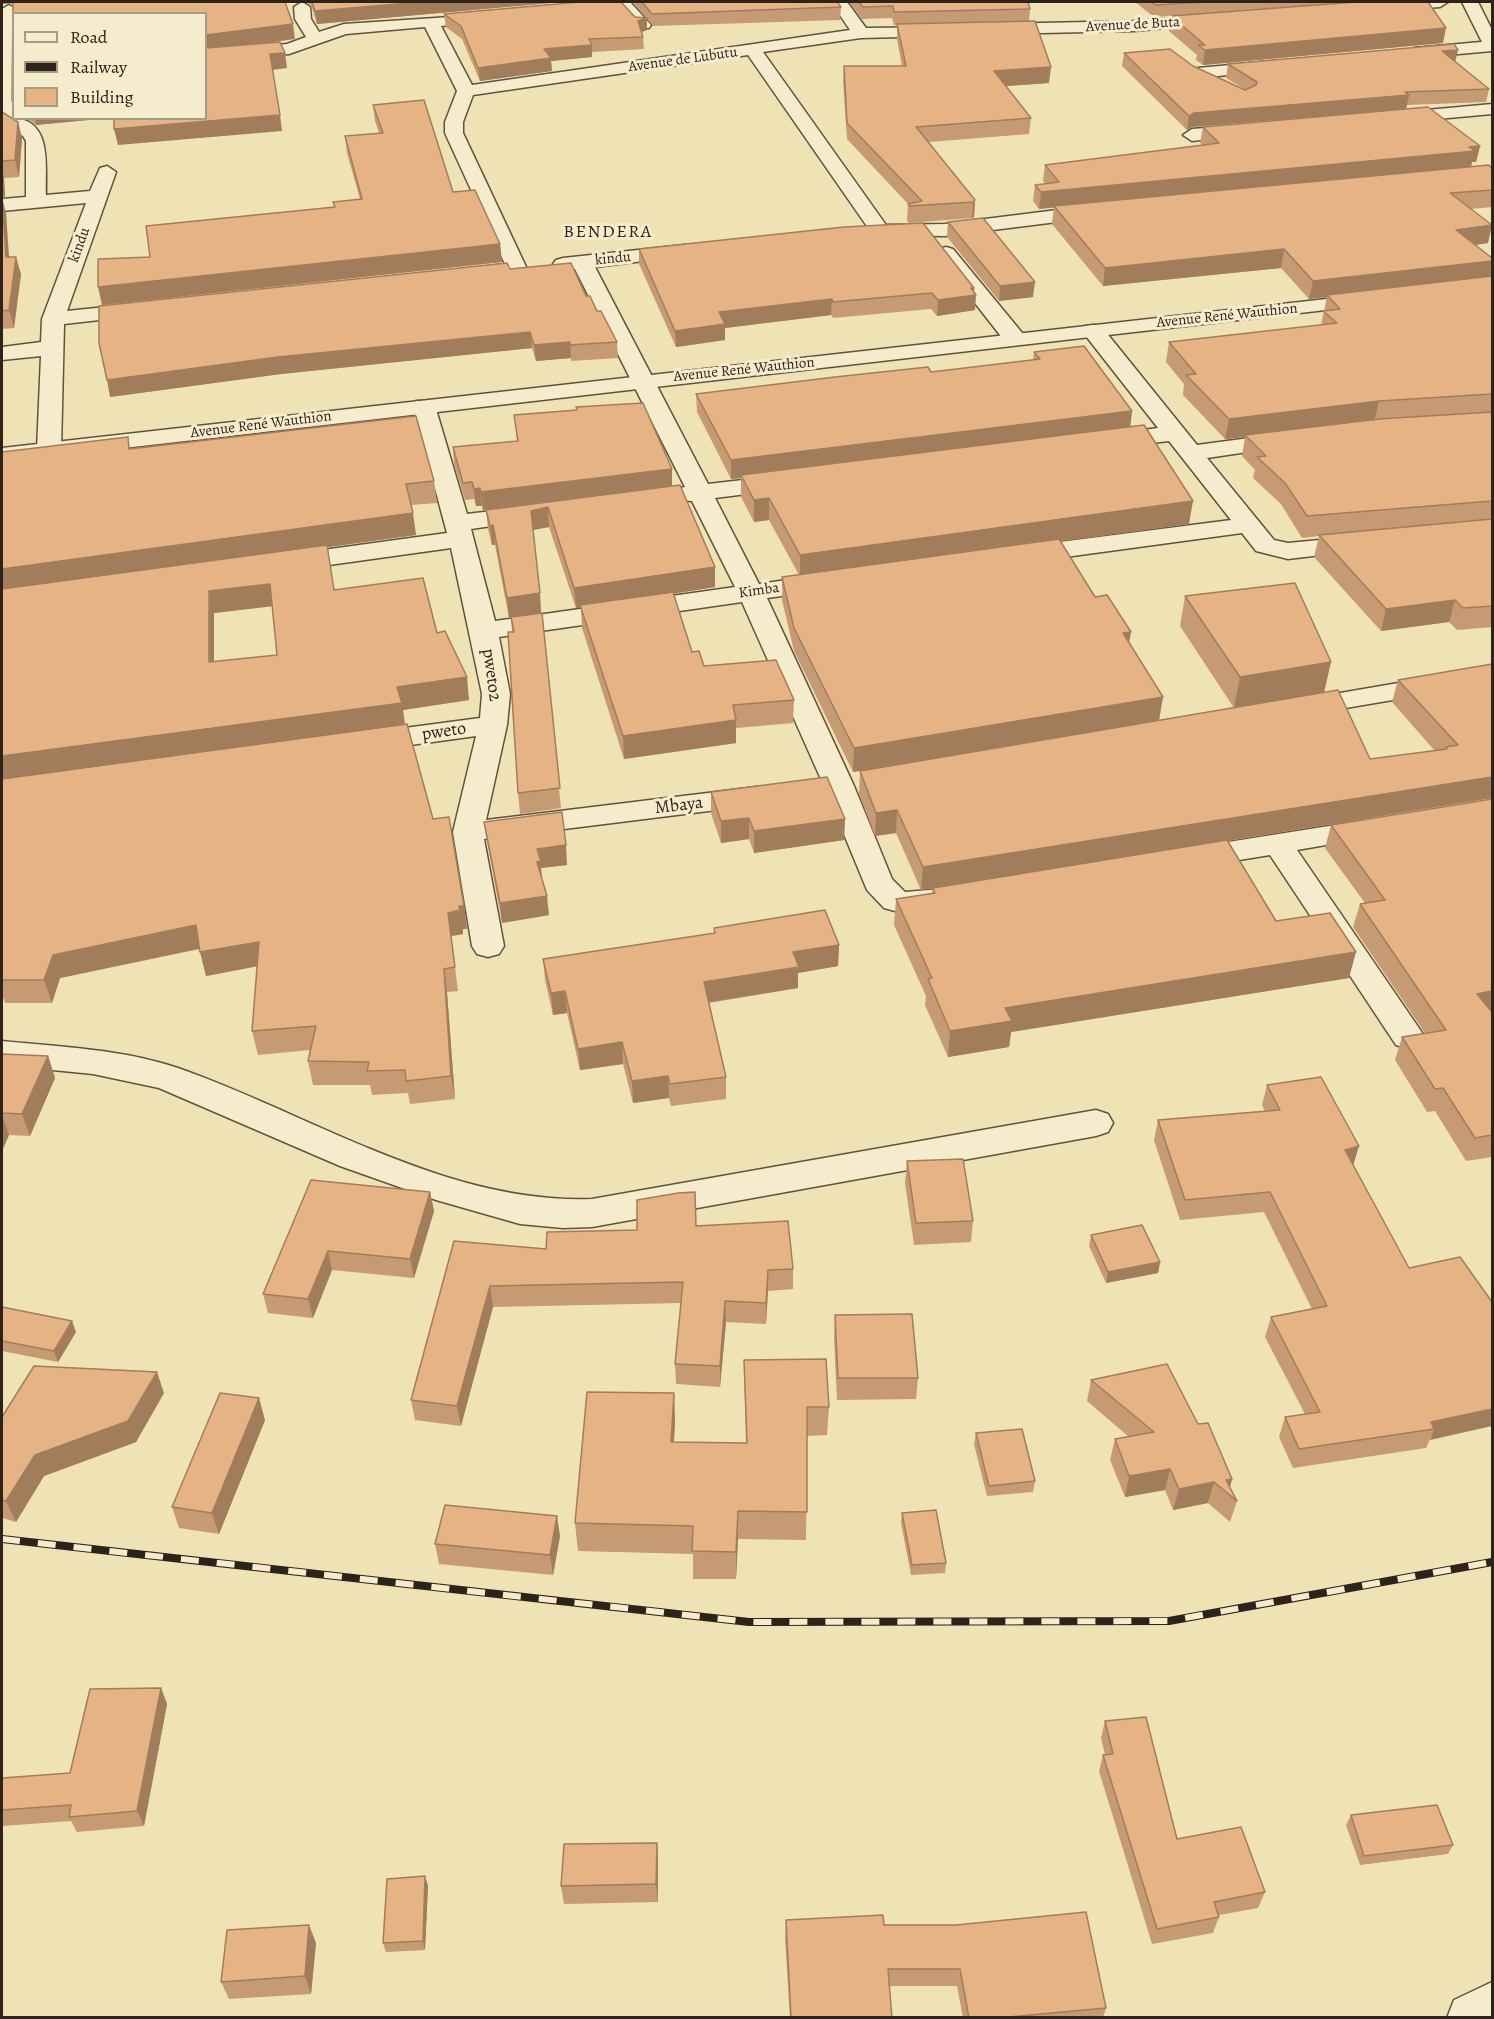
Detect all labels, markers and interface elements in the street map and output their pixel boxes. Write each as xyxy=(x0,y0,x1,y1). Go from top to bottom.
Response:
legend xyxy=(12,12,207,120)
street label: Avenue de Buta xyxy=(1085,14,1181,36)
text: Road xyxy=(70,25,107,49)
street label: Avenue de Lubutu xyxy=(627,43,739,77)
text: Railway xyxy=(70,55,127,79)
text: Building xyxy=(70,85,134,109)
district label: BENDERA xyxy=(563,222,653,244)
street label: kindu xyxy=(65,225,95,265)
street label: kindu xyxy=(594,248,632,270)
street label: Avenue René Wauthion xyxy=(1156,300,1298,332)
street label: Avenue René Wauthion xyxy=(673,354,815,386)
street label: Avenue René Wauthion xyxy=(190,407,332,443)
street label: Kimba xyxy=(738,579,780,603)
street label: pweto2 xyxy=(477,647,505,703)
street label: pweto xyxy=(420,718,468,746)
street label: Mbaya xyxy=(654,792,704,820)

